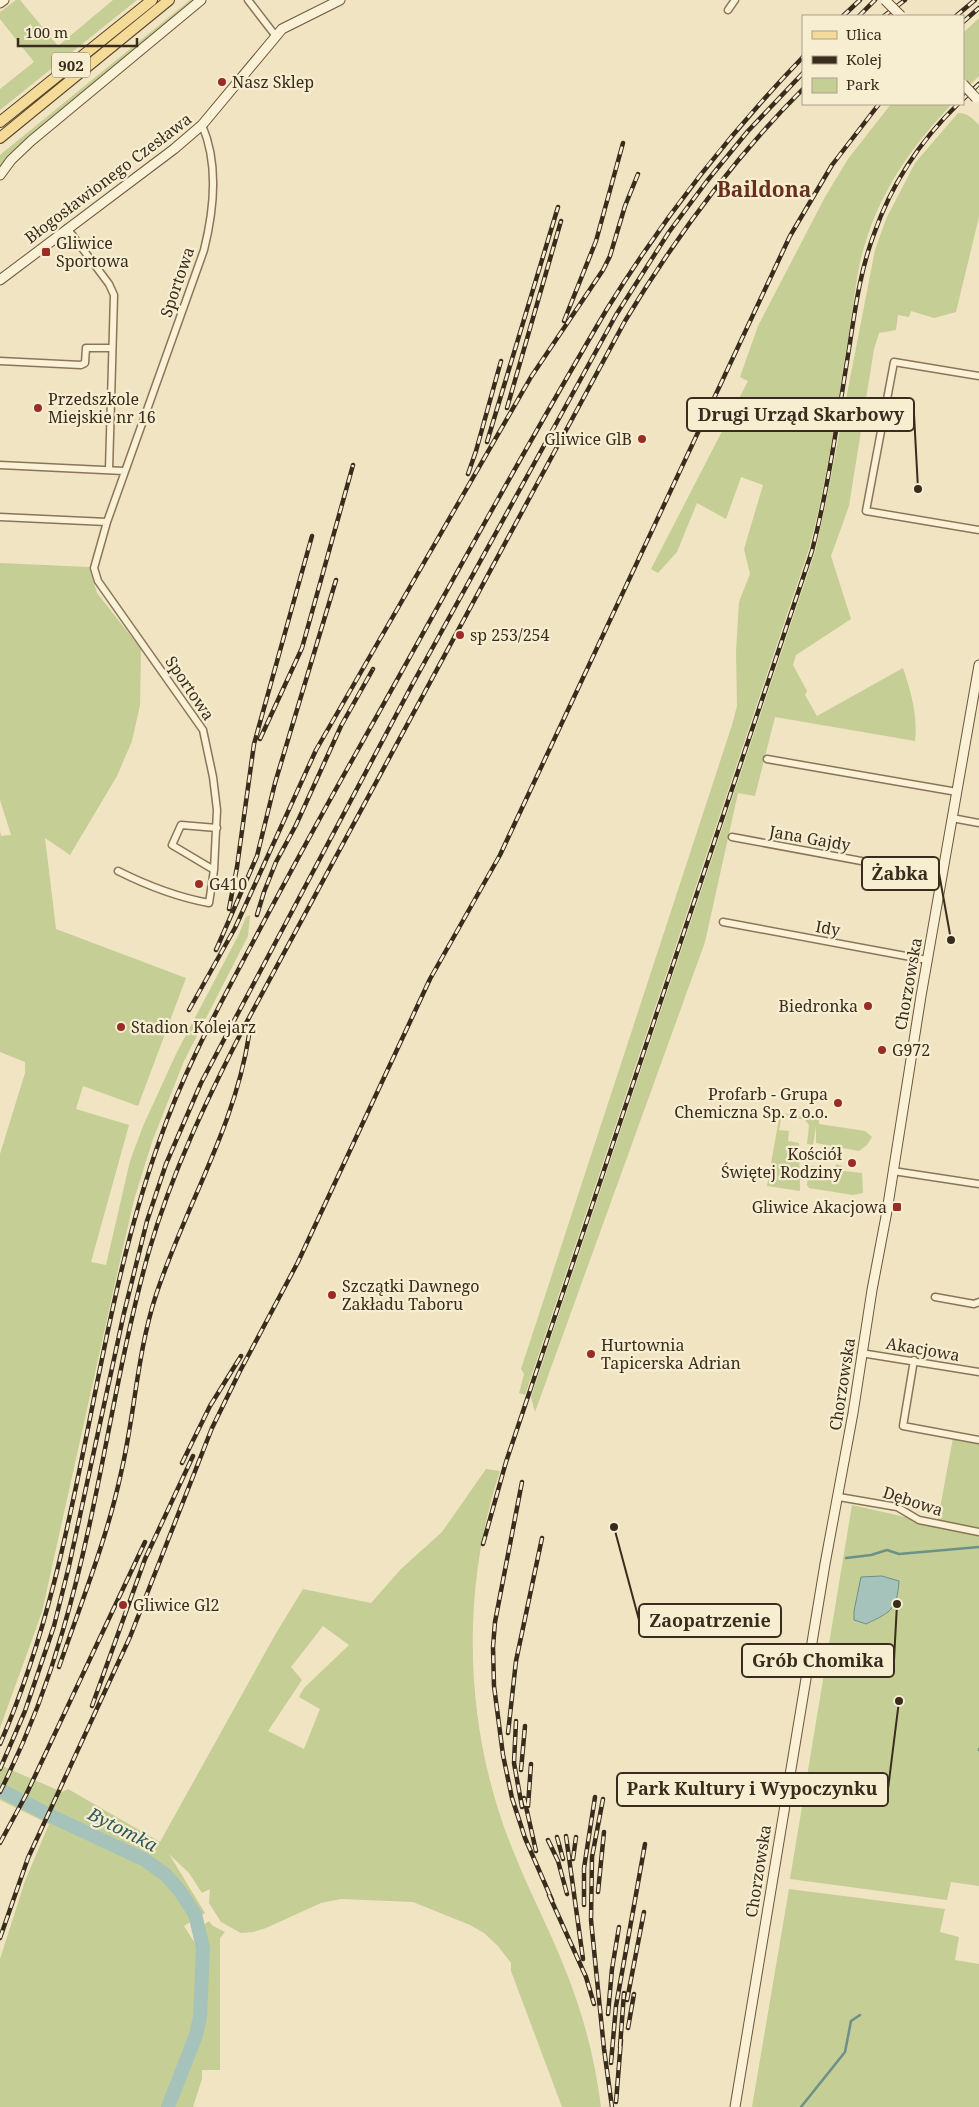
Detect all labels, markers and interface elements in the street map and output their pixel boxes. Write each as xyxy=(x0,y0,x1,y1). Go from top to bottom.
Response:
scale bar xyxy=(18,15,136,47)
legend xyxy=(802,15,964,105)
text: 100 m xyxy=(25,22,68,42)
text: Ulica xyxy=(846,24,882,44)
text: Kolej xyxy=(846,49,882,69)
road number: 902 xyxy=(52,52,90,78)
place label: Nasz Sklep xyxy=(232,71,314,93)
text: Park xyxy=(846,74,880,94)
marker: Nasz Sklep xyxy=(216,76,228,88)
street label: Błogosławionego Czesława xyxy=(20,108,196,248)
district label: Baildona xyxy=(717,175,811,203)
place label: Gliwice Sportowa xyxy=(56,232,129,272)
street label: Sportowa xyxy=(155,244,199,320)
marker: Gliwice Sportowa xyxy=(40,246,52,258)
place label: Przedszkole Miejskie nr 16 xyxy=(48,388,156,428)
callout: Drugi Urząd Skarbowy xyxy=(687,398,914,431)
marker: Przedszkole Miejskie nr 16 xyxy=(32,402,44,414)
text: Drugi Urząd Skarbowy xyxy=(698,402,905,426)
place label: Gliwice GlB xyxy=(544,428,632,450)
marker: Gliwice GlB xyxy=(636,433,648,445)
place label: sp 253/254 xyxy=(470,624,550,646)
marker: sp 253/254 xyxy=(454,629,466,641)
street label: Sportowa xyxy=(160,652,220,724)
street label: Jana Gajdy xyxy=(767,820,853,856)
callout: Żabka xyxy=(862,857,939,890)
text: Żabka xyxy=(872,861,929,885)
place label: G410 xyxy=(209,873,247,895)
marker: G410 xyxy=(193,878,205,890)
street label: Idy xyxy=(814,915,843,941)
street label: Chorzowska xyxy=(889,936,927,1032)
place label: Biedronka xyxy=(779,995,858,1017)
marker: Biedronka xyxy=(862,1000,874,1012)
place label: Stadion Kolejarz xyxy=(131,1016,256,1038)
marker: Stadion Kolejarz xyxy=(115,1021,127,1033)
place label: G972 xyxy=(892,1039,930,1061)
marker: G972 xyxy=(876,1044,888,1056)
place label: Profarb - Grupa Chemiczna Sp. z o.o. xyxy=(674,1083,828,1123)
marker: Profarb - Grupa Chemiczna Sp. z o.o. xyxy=(832,1097,844,1109)
place label: Kościół Świętej Rodziny xyxy=(721,1143,843,1183)
marker: Kościół Świętej Rodziny xyxy=(846,1157,858,1169)
place label: Gliwice Akacjowa xyxy=(752,1196,887,1218)
marker: Gliwice Akacjowa xyxy=(891,1201,903,1213)
place label: Szczątki Dawnego Zakładu Taboru xyxy=(342,1275,479,1315)
marker: Szczątki Dawnego Zakładu Taboru xyxy=(326,1289,338,1301)
street label: Akacjowa xyxy=(884,1332,962,1366)
place label: Hurtownia Tapicerska Adrian xyxy=(601,1334,741,1374)
street label: Chorzowska xyxy=(824,1336,860,1432)
marker: Hurtownia Tapicerska Adrian xyxy=(585,1348,597,1360)
street label: Dębowa xyxy=(880,1481,946,1521)
place label: Gliwice Gl2 xyxy=(133,1594,219,1616)
marker: Gliwice Gl2 xyxy=(117,1599,129,1611)
callout: Zaopatrzenie xyxy=(639,1604,781,1637)
text: Zaopatrzenie xyxy=(649,1608,771,1632)
callout: Grób Chomika xyxy=(742,1644,894,1677)
text: Grób Chomika xyxy=(752,1648,884,1672)
callout: Park Kultury i Wypoczynku xyxy=(617,1773,888,1806)
text: Park Kultury i Wypoczynku xyxy=(626,1776,878,1800)
water label: Bytomka xyxy=(83,1801,162,1857)
street label: Chorzowska xyxy=(740,1823,776,1919)

